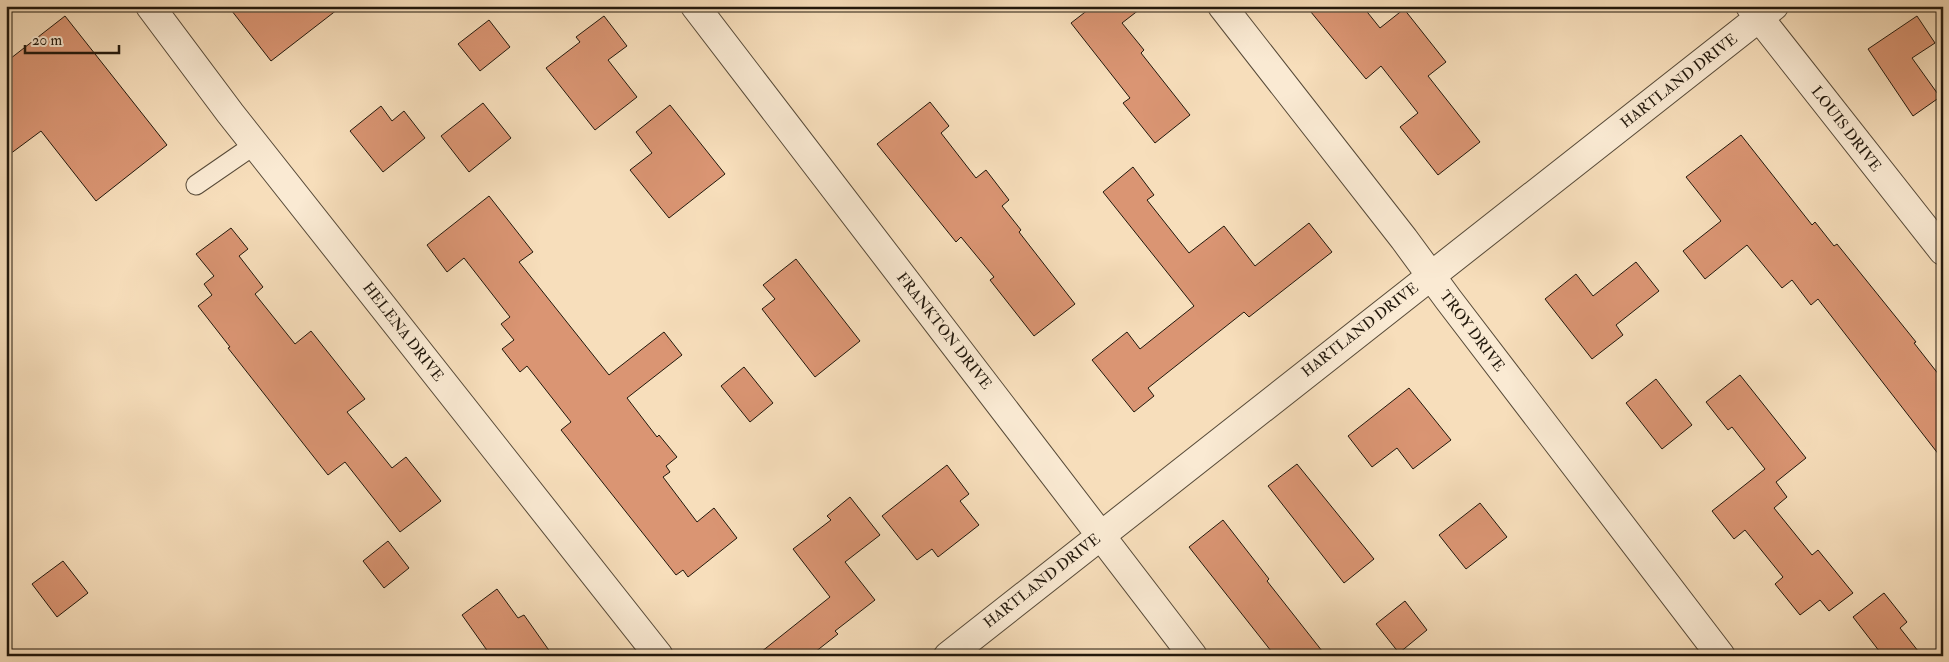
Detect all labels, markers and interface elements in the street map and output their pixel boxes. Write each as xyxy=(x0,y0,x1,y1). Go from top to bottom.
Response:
scale bar xyxy=(25,22,119,54)
street label: HARTLAND DRIVE xyxy=(1617,29,1741,133)
text: 20 m xyxy=(32,31,62,50)
street label: LOUIS DRIVE xyxy=(1807,82,1885,176)
street label: FRANKTON DRIVE xyxy=(892,269,996,393)
street label: HARTLAND DRIVE xyxy=(1298,278,1422,382)
street label: HELENA DRIVE xyxy=(358,279,448,386)
street label: TROY DRIVE xyxy=(1435,287,1509,376)
street label: HARTLAND DRIVE xyxy=(980,529,1104,633)

